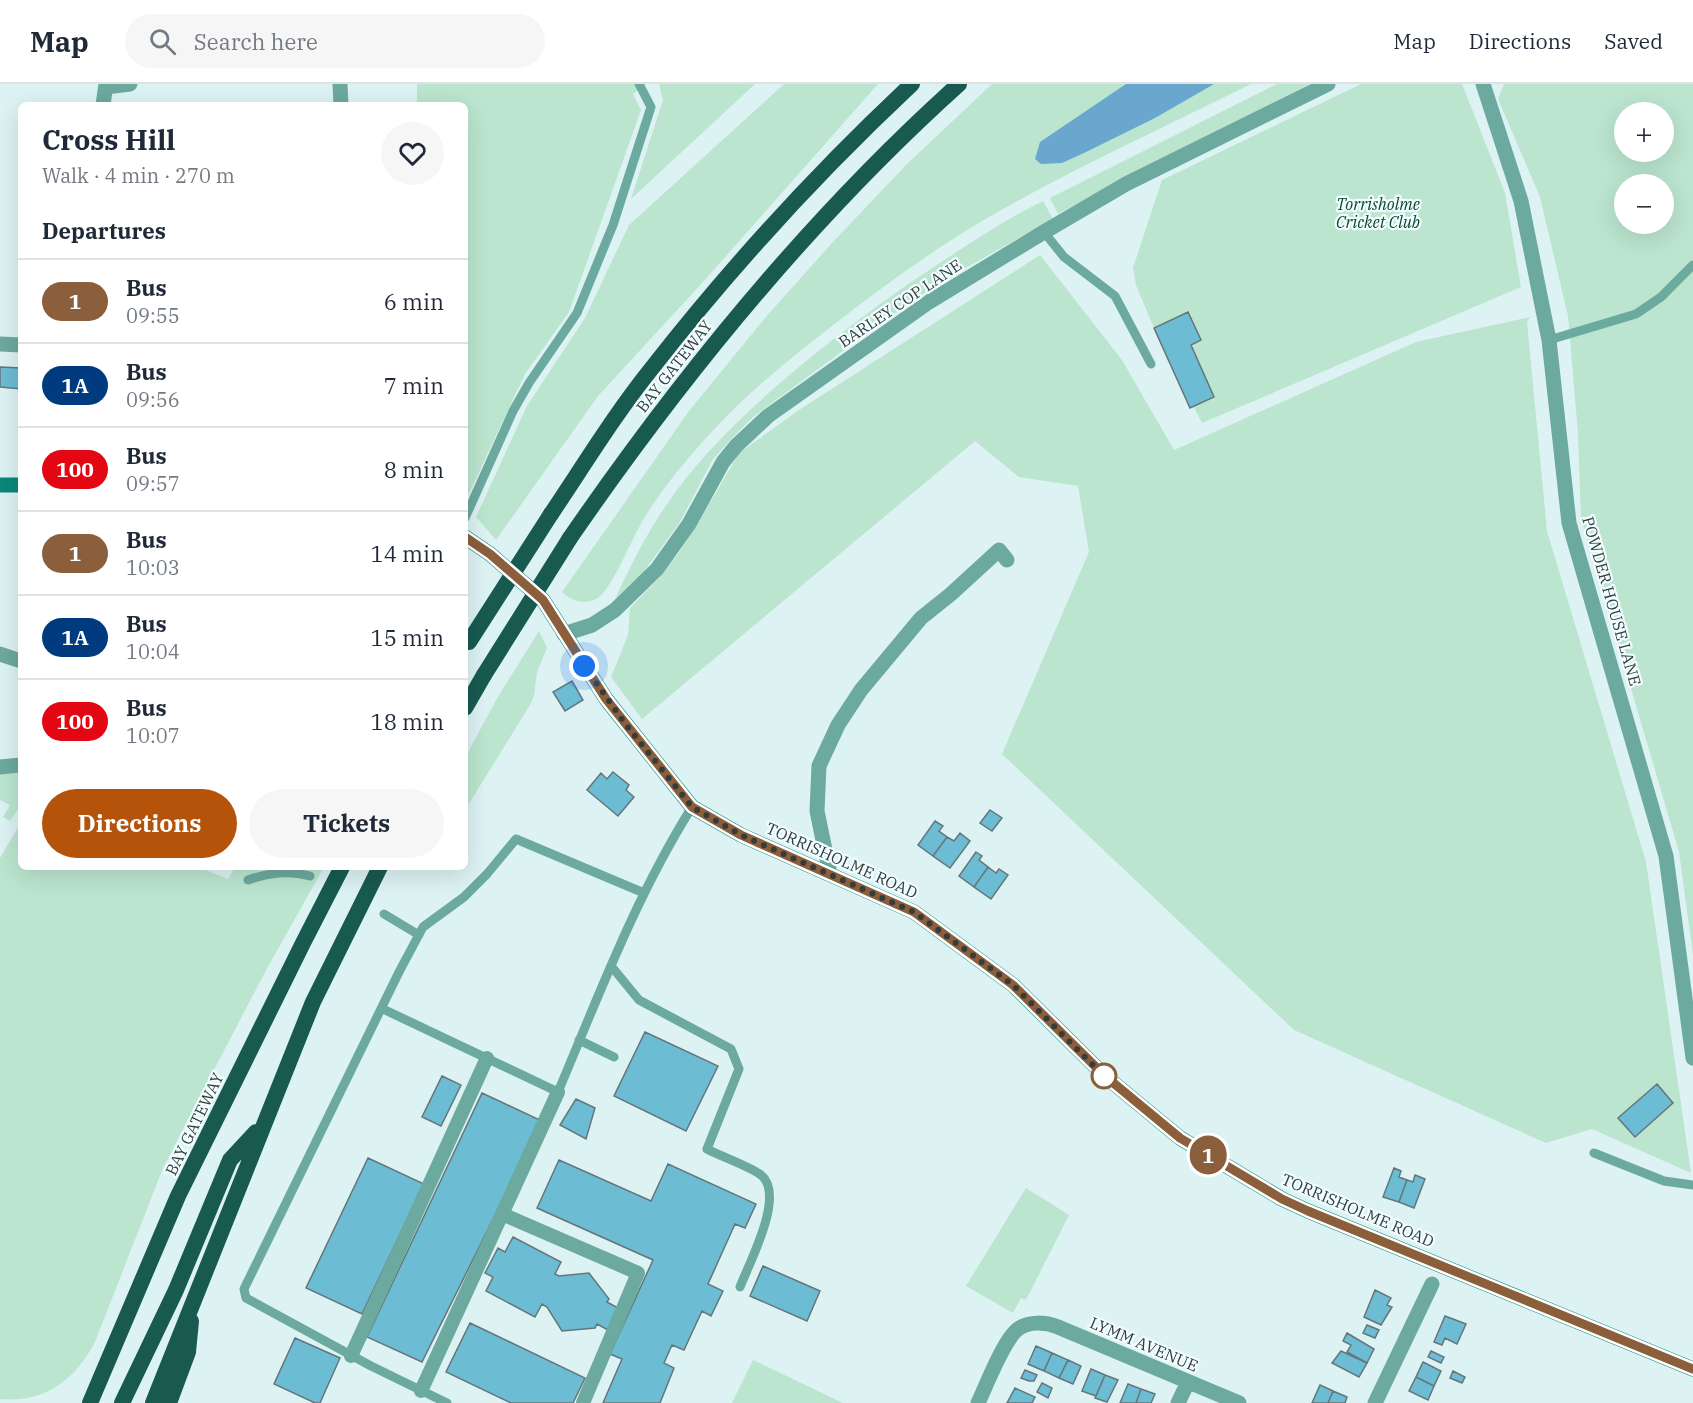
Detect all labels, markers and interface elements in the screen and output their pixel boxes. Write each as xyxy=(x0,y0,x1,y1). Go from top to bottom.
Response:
search box xyxy=(125,14,545,68)
text: Map xyxy=(30,23,89,60)
icon: search xyxy=(146,25,179,58)
text: Search here xyxy=(194,27,318,56)
text: Map xyxy=(1393,27,1436,55)
text: Directions xyxy=(1469,27,1571,55)
text: Saved xyxy=(1604,27,1663,55)
map controls xyxy=(1614,102,1674,234)
button: + xyxy=(1614,102,1674,162)
text: Cross Hill xyxy=(42,121,175,158)
button: heart xyxy=(381,122,444,185)
text: Walk · 4 min · 270 m xyxy=(42,162,235,189)
button: − xyxy=(1614,174,1674,234)
park label: Torrisholme Cricket Club xyxy=(1336,194,1420,232)
text: Departures xyxy=(42,216,166,245)
street label: BARLEY COP LANE xyxy=(835,254,965,352)
text: Bus xyxy=(126,273,167,302)
text: 1 xyxy=(69,287,81,315)
text: 6 min xyxy=(384,287,444,316)
text: 09:55 xyxy=(126,302,180,329)
street label: BAY GATEWAY xyxy=(632,316,716,416)
text: Bus xyxy=(126,357,167,386)
text: 1A xyxy=(61,371,89,399)
text: 7 min xyxy=(384,371,444,400)
text: 09:56 xyxy=(126,386,180,413)
text: Bus xyxy=(126,441,167,470)
text: 100 xyxy=(56,455,94,483)
text: 8 min xyxy=(384,455,444,484)
text: 09:57 xyxy=(126,470,180,497)
street label: POWDER HOUSE LANE xyxy=(1578,514,1646,688)
text: Bus xyxy=(126,525,167,554)
text: 1 xyxy=(69,539,81,567)
text: 14 min xyxy=(371,539,444,568)
text: 10:03 xyxy=(126,554,180,581)
text: Bus xyxy=(126,609,167,638)
text: 1A xyxy=(61,623,89,651)
text: 15 min xyxy=(371,623,444,652)
text: 10:04 xyxy=(126,638,180,665)
your location xyxy=(569,651,599,681)
text: Bus xyxy=(126,693,167,722)
text: 100 xyxy=(56,707,94,735)
text: 18 min xyxy=(371,707,444,736)
text: 10:07 xyxy=(126,722,180,749)
button: Directions xyxy=(42,789,237,858)
button: Tickets xyxy=(249,789,444,858)
street label: TORRISHOLME ROAD xyxy=(763,818,921,902)
unlabelled marker xyxy=(1091,1063,1117,1089)
street label: BAY GATEWAY xyxy=(161,1069,227,1179)
line badge: 1 xyxy=(1188,1136,1228,1174)
text: 1 xyxy=(1202,1141,1214,1169)
street label: TORRISHOLME ROAD xyxy=(1279,1169,1437,1251)
street label: LYMM AVENUE xyxy=(1087,1312,1201,1376)

